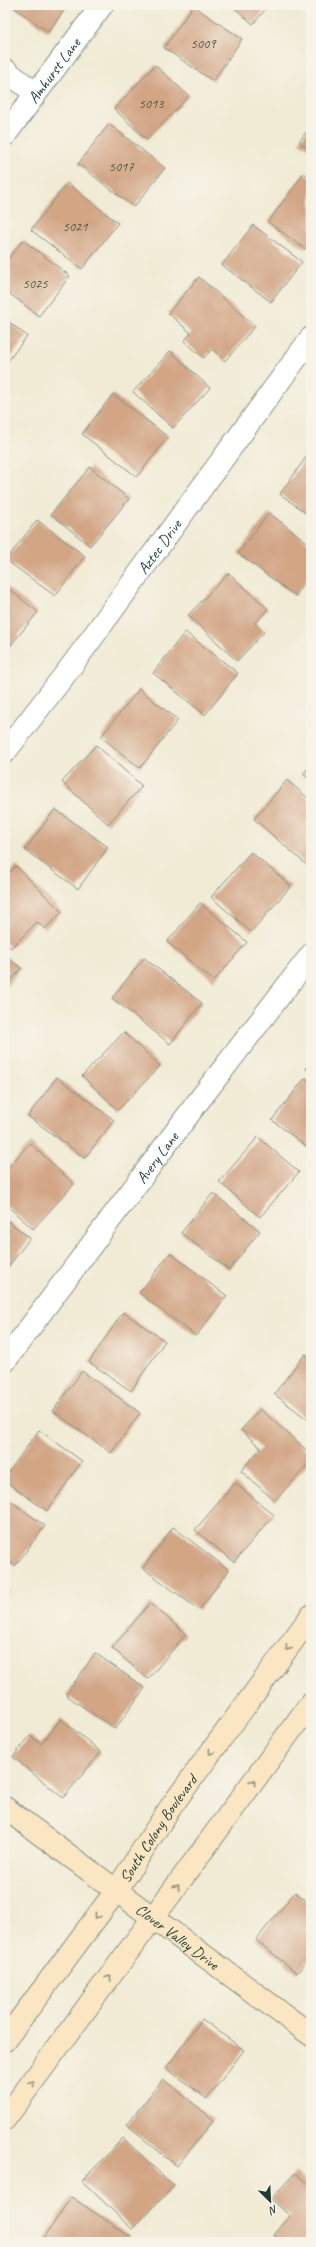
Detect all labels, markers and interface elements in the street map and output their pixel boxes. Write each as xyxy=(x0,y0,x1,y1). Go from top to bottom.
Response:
street label: Amhurst Lane xyxy=(23,33,86,107)
house number: 5009 xyxy=(190,35,217,52)
house number: 5013 xyxy=(138,95,165,112)
house number: 5017 xyxy=(108,158,134,175)
house number: 5021 xyxy=(62,218,88,235)
house number: 5025 xyxy=(22,275,48,292)
street label: Aztec Drive xyxy=(133,514,187,578)
street label: Avery Lane xyxy=(132,1127,184,1188)
one-way arrow xyxy=(286,1643,293,1650)
one-way arrow xyxy=(209,1748,216,1755)
street label: South Colony Boulevard xyxy=(115,1769,204,1887)
one-way arrow xyxy=(248,1780,255,1787)
one-way arrow xyxy=(172,1885,179,1892)
street label: Clover Valley Drive xyxy=(131,1899,224,1975)
one-way arrow xyxy=(95,1912,102,1919)
one-way arrow xyxy=(104,1976,111,1983)
one-way arrow xyxy=(27,2080,34,2087)
north arrow xyxy=(250,2181,290,2221)
text: N xyxy=(266,2202,280,2219)

